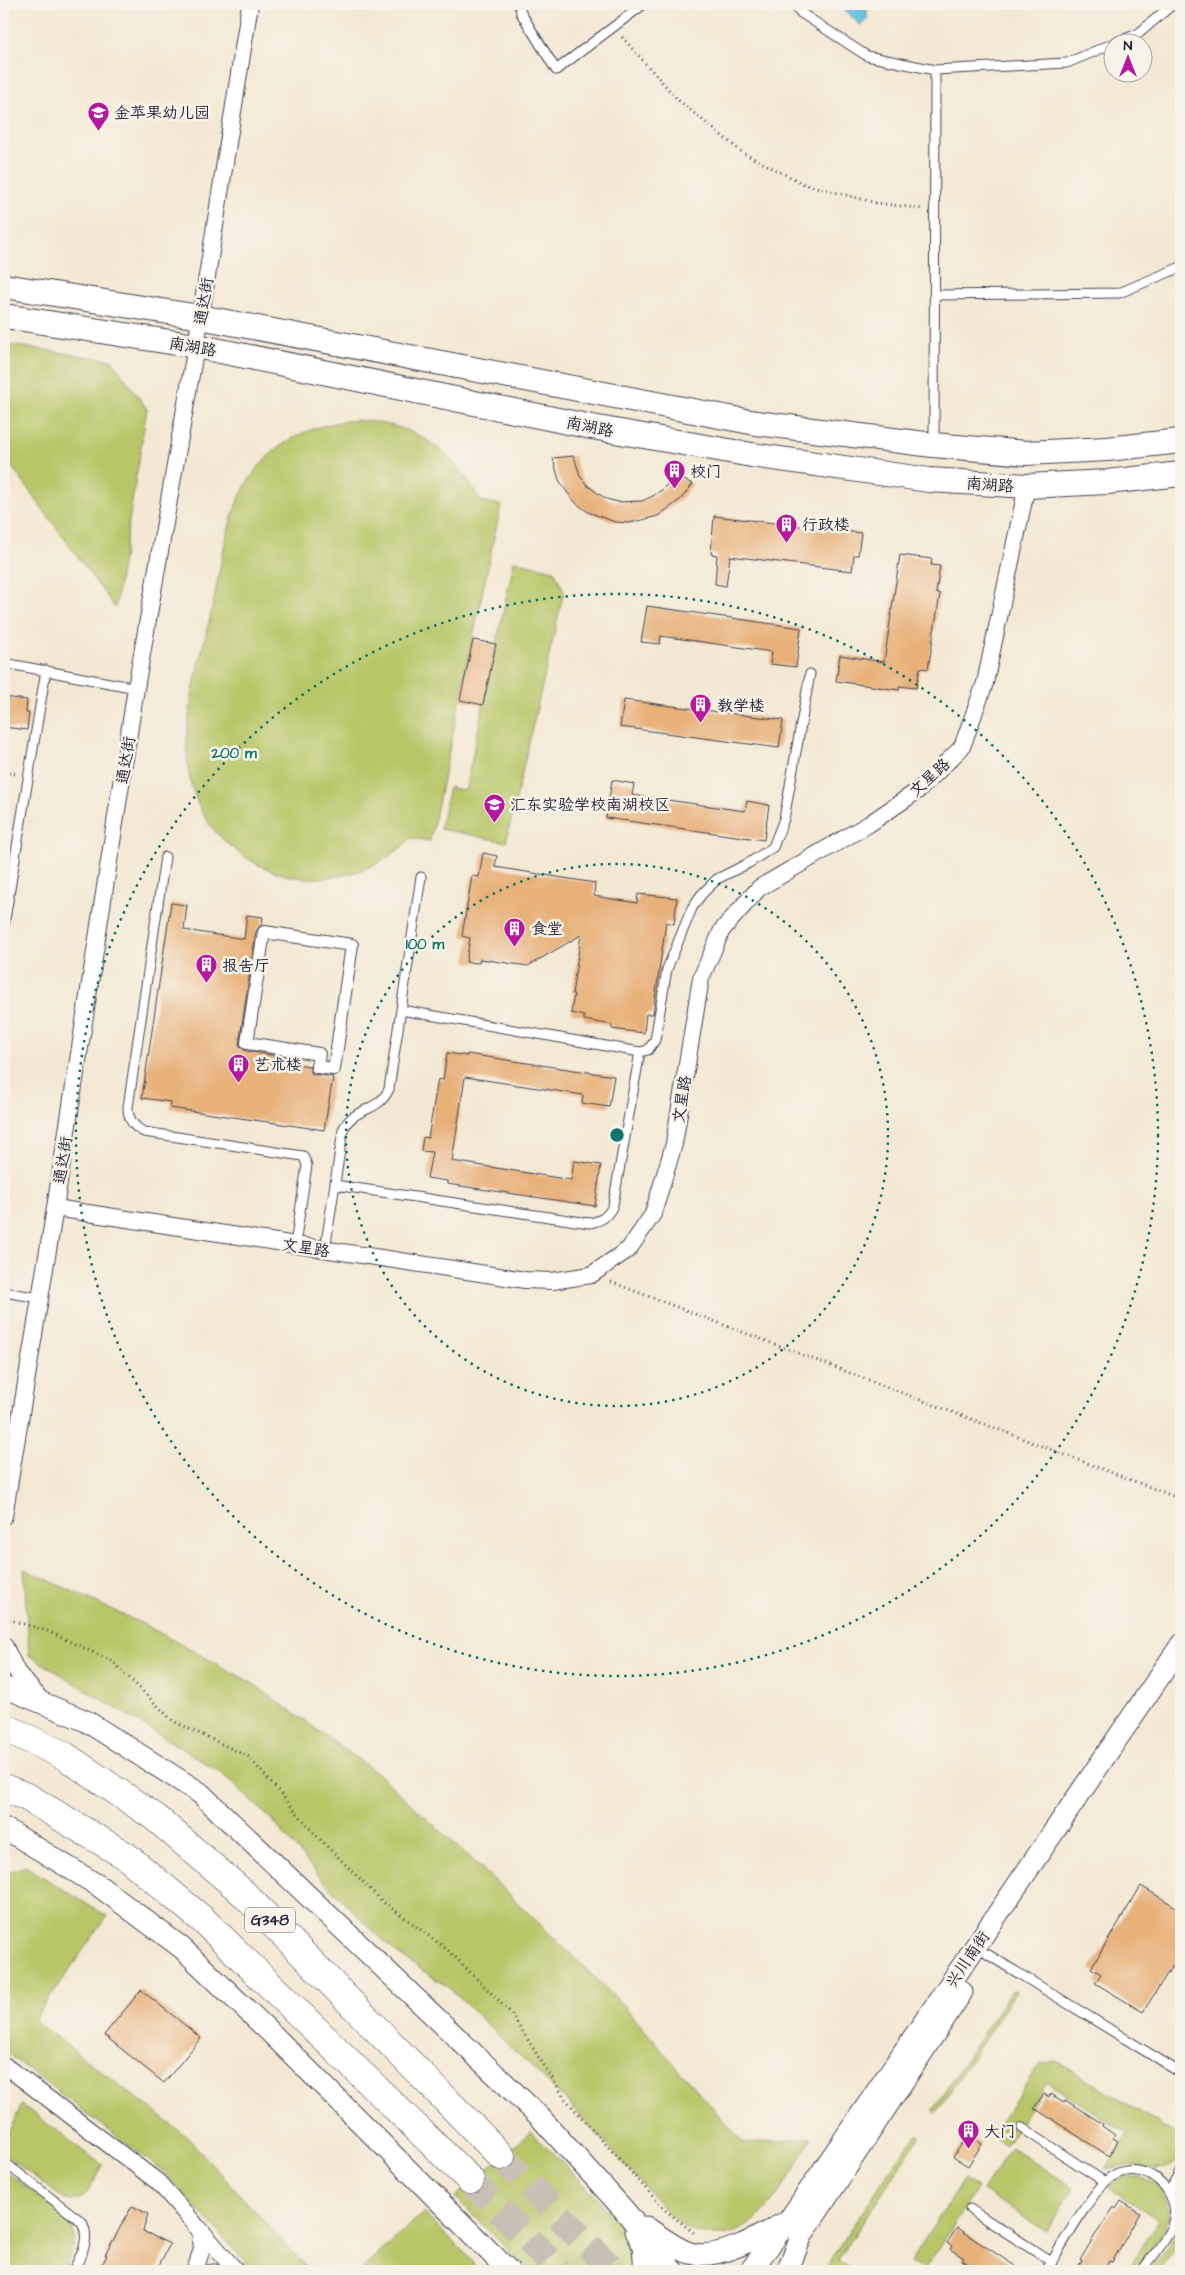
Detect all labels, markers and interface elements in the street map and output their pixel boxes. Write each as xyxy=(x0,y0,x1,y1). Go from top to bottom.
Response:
north arrow xyxy=(1102,32,1152,82)
text: N xyxy=(1124,36,1133,56)
school or university icon: 金苹果幼儿园 xyxy=(86,100,110,131)
place label: 金苹果幼儿园 xyxy=(114,102,210,124)
street label: 通达街 xyxy=(189,276,219,327)
street label: 南湖路 xyxy=(167,332,218,362)
street label: 南湖路 xyxy=(564,412,615,442)
building icon: 校门 xyxy=(662,459,686,490)
place label: 校门 xyxy=(690,461,722,483)
street label: 南湖路 xyxy=(965,472,1015,498)
building icon: 行政楼 xyxy=(774,512,798,543)
place label: 行政楼 xyxy=(802,514,850,536)
building icon: 教学楼 xyxy=(689,693,713,724)
place label: 教学楼 xyxy=(717,695,765,717)
street label: 通达街 xyxy=(111,735,141,786)
text: 200 m xyxy=(210,743,257,764)
street label: 文星路 xyxy=(904,754,955,802)
school or university icon: 汇东实验学校南湖校区 xyxy=(482,792,506,823)
place label: 汇东实验学校南湖校区 xyxy=(510,794,670,816)
building icon: 食堂 xyxy=(503,916,527,947)
place label: 食堂 xyxy=(531,918,563,940)
text: 100 m xyxy=(406,934,445,955)
building icon: 报告厅 xyxy=(194,953,218,984)
place label: 报告厅 xyxy=(222,955,270,977)
building icon: 艺术楼 xyxy=(226,1052,250,1083)
place label: 艺术楼 xyxy=(254,1054,302,1076)
street label: 文星路 xyxy=(667,1074,697,1125)
centre of rings xyxy=(608,1126,626,1144)
street label: 通达街 xyxy=(48,1135,78,1186)
street label: 文星路 xyxy=(280,1233,331,1263)
road number: G348 xyxy=(245,1908,295,1932)
street label: 兴川南街 xyxy=(941,1927,995,1992)
building icon: 大门 xyxy=(956,2119,980,2150)
place label: 大门 xyxy=(984,2121,1016,2143)

